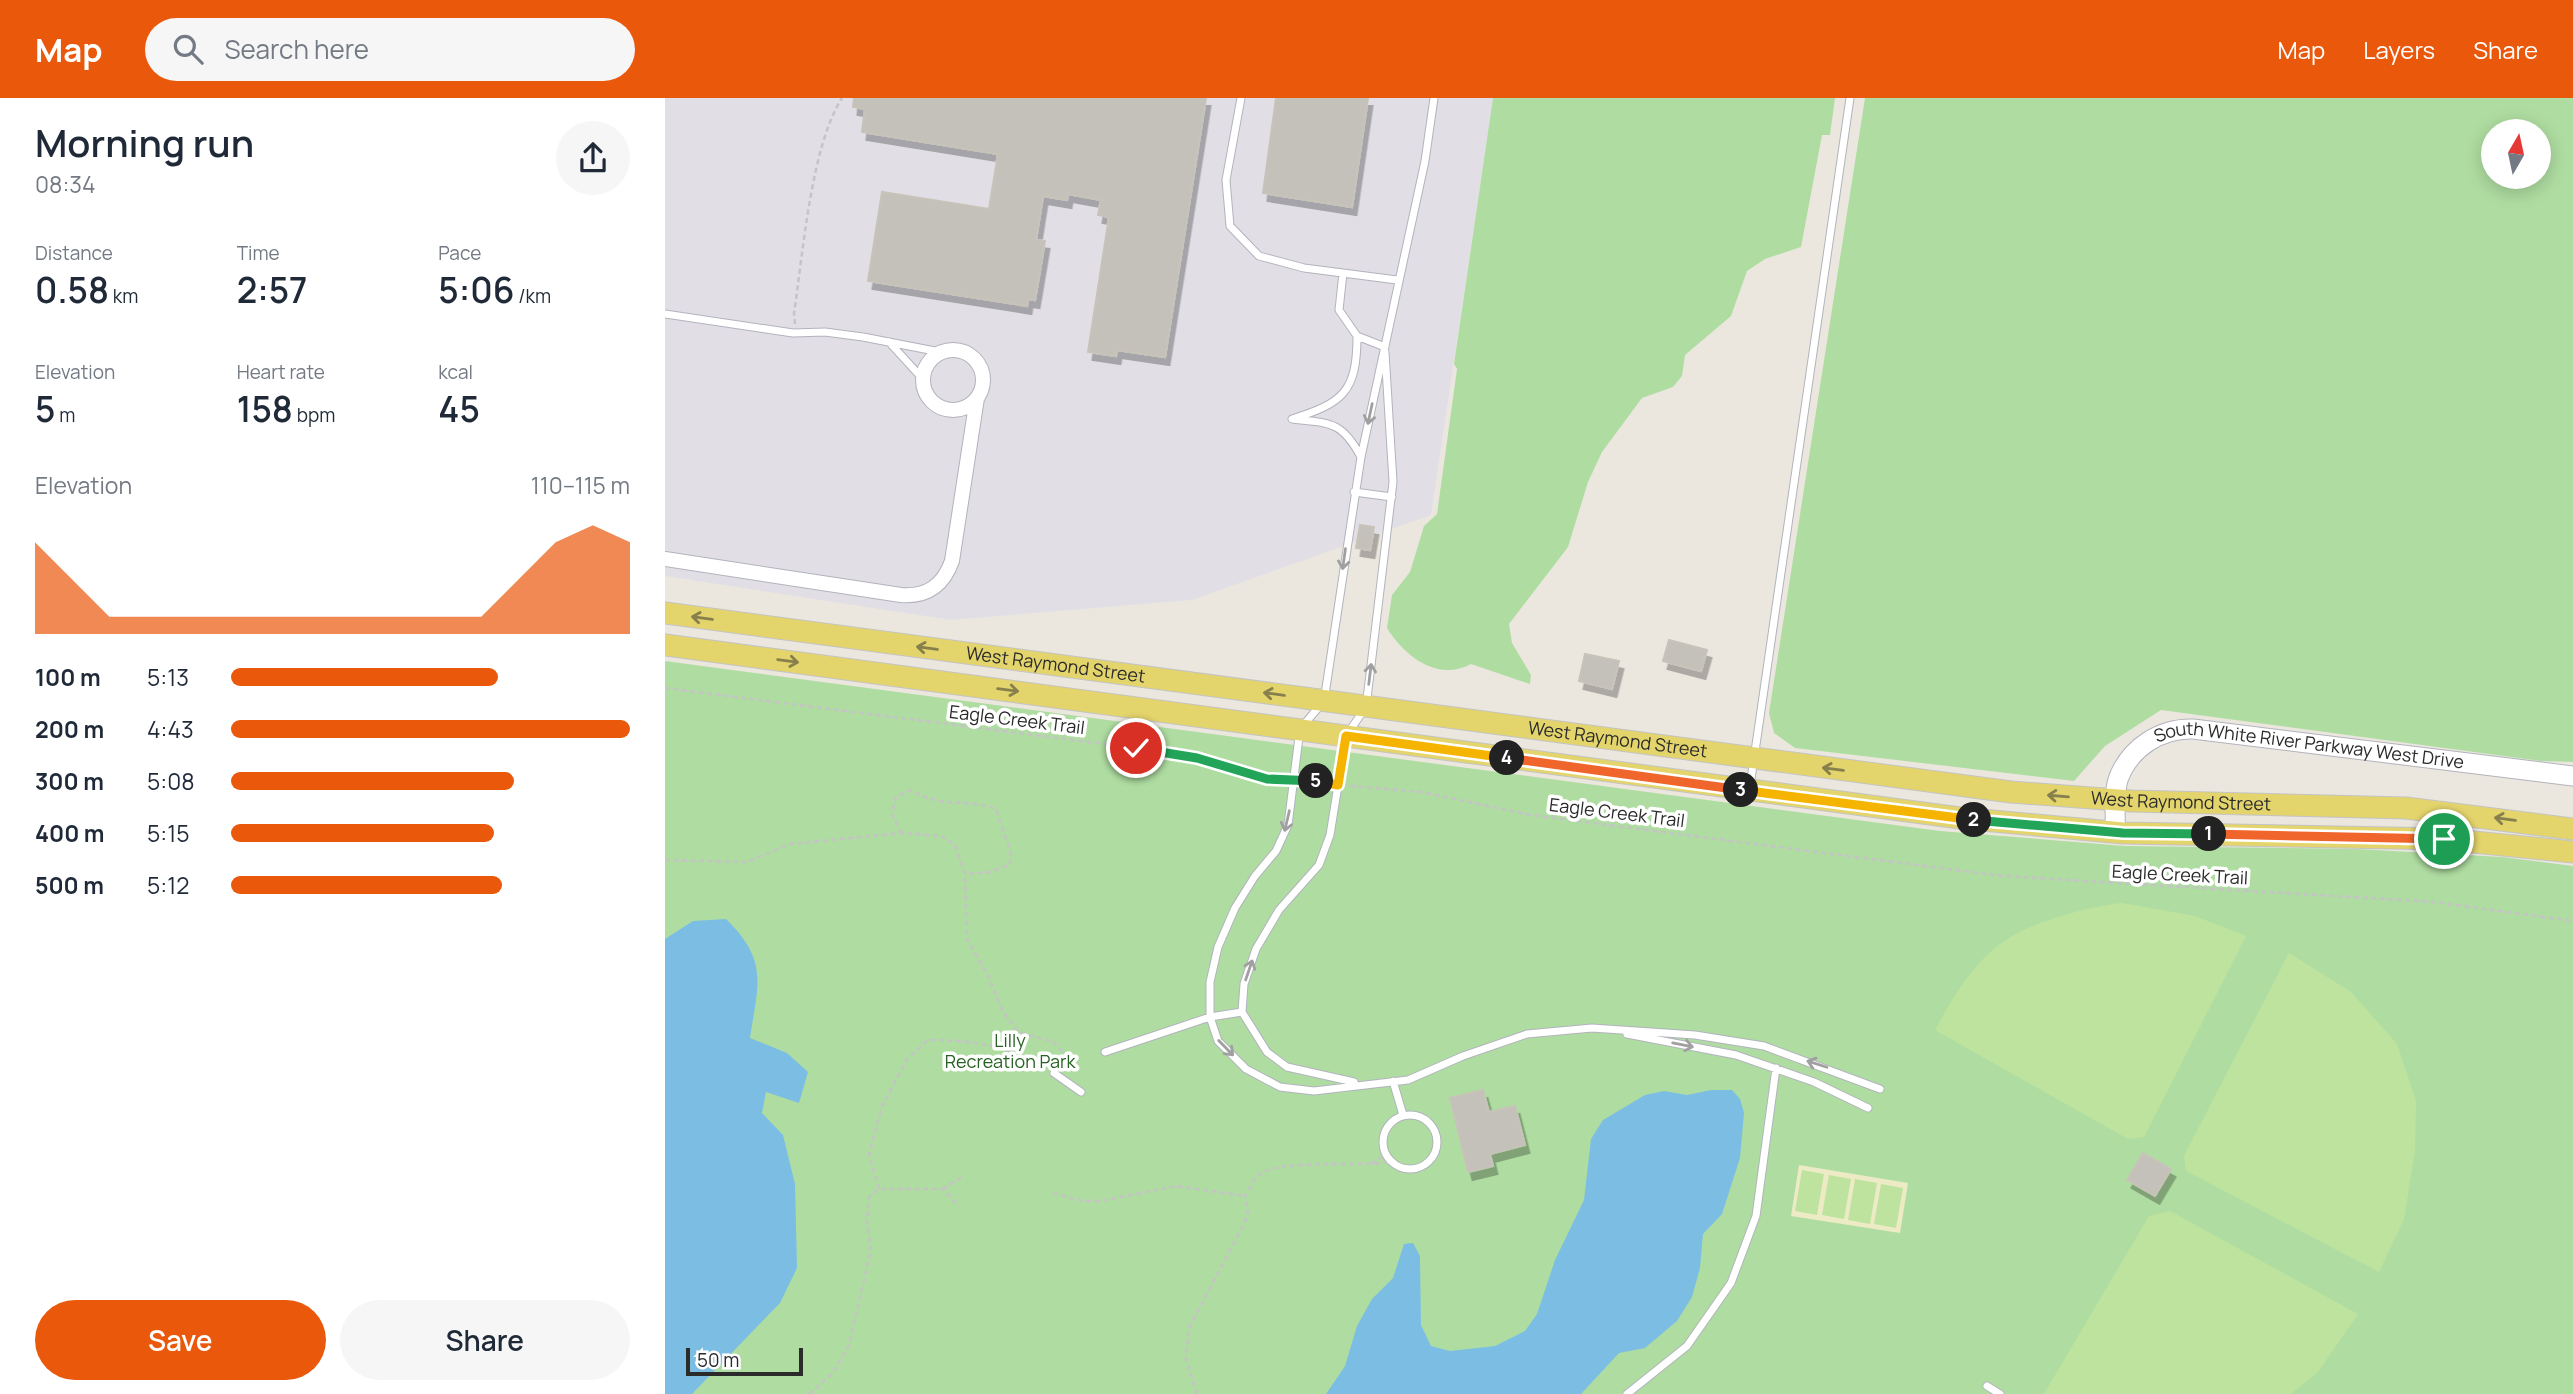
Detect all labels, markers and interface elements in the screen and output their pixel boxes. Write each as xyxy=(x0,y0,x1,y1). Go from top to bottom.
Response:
search box xyxy=(145,18,635,81)
text: Map xyxy=(35,27,103,72)
icon: search xyxy=(169,30,207,68)
text: Search here xyxy=(225,31,369,67)
text: Map xyxy=(2278,33,2325,66)
text: Layers xyxy=(2363,33,2435,66)
text: Share xyxy=(2473,33,2538,66)
text: Morning run xyxy=(35,116,254,168)
north arrow xyxy=(2481,119,2551,189)
map controls xyxy=(2481,119,2551,189)
button: share xyxy=(556,121,630,195)
text: 08:34 xyxy=(35,168,96,200)
text: Distance xyxy=(35,240,113,266)
text: Time xyxy=(237,240,280,266)
text: Pace xyxy=(438,240,481,266)
text: 0.58 xyxy=(35,266,109,314)
text: 2:57 xyxy=(237,266,307,314)
text: 5:06 xyxy=(438,266,514,314)
text: km xyxy=(109,283,138,309)
text: /km xyxy=(514,283,551,309)
text: Elevation xyxy=(35,359,115,385)
text: Heart rate xyxy=(237,359,325,385)
text: kcal xyxy=(438,359,473,385)
text: 5 xyxy=(35,385,55,433)
text: 158 xyxy=(237,385,293,433)
text: 45 xyxy=(438,385,480,433)
text: m xyxy=(55,402,75,428)
text: bpm xyxy=(293,402,335,428)
one-way arrow xyxy=(1362,402,1376,425)
text: Elevation xyxy=(35,469,132,501)
text: 110–115 m xyxy=(531,469,630,501)
one-way arrow xyxy=(1338,547,1351,570)
one-way arrow xyxy=(691,611,714,624)
street label: West Raymond Street xyxy=(965,640,1147,688)
one-way arrow xyxy=(916,641,939,654)
one-way arrow xyxy=(776,655,799,668)
text: 100 m xyxy=(35,661,101,693)
text: 5:13 xyxy=(147,661,189,693)
one-way arrow xyxy=(1364,663,1377,686)
one-way arrow xyxy=(997,684,1019,697)
one-way arrow xyxy=(1263,688,1286,701)
street label: Eagle Creek Trail xyxy=(948,699,1086,739)
text: 200 m xyxy=(35,713,104,745)
text: 4:43 xyxy=(147,713,194,745)
street label: West Raymond Street xyxy=(1527,715,1709,762)
street label: South White River Parkway West Drive xyxy=(2150,716,2465,773)
pin xyxy=(1106,718,1166,778)
icon: check xyxy=(1117,729,1155,767)
pin: 4 xyxy=(1489,740,1525,776)
text: 4 xyxy=(1501,744,1512,770)
one-way arrow xyxy=(1822,762,1844,775)
pin: 5 xyxy=(1299,764,1333,798)
text: 300 m xyxy=(35,765,104,797)
text: 5:08 xyxy=(147,765,195,797)
text: 5 xyxy=(1310,767,1321,793)
pin: 3 xyxy=(1723,772,1759,808)
text: 3 xyxy=(1735,776,1746,802)
street label: West Raymond Street xyxy=(2090,785,2271,816)
one-way arrow xyxy=(2048,789,2070,802)
street label: Eagle Creek Trail xyxy=(1548,792,1686,832)
pin: 2 xyxy=(1957,802,1991,838)
text: 2 xyxy=(1968,806,1979,832)
one-way arrow xyxy=(1280,809,1294,832)
pin xyxy=(2414,809,2474,869)
one-way arrow xyxy=(2495,813,2517,826)
pin: 1 xyxy=(2191,816,2227,852)
text: 400 m xyxy=(35,817,105,849)
text: 5:15 xyxy=(147,817,189,849)
text: 1 xyxy=(2204,820,2213,846)
icon: arrive xyxy=(2425,820,2463,858)
street label: Eagle Creek Trail xyxy=(2111,858,2249,890)
text: 500 m xyxy=(35,869,104,901)
text: 5:12 xyxy=(147,869,189,901)
one-way arrow xyxy=(1244,960,1256,982)
park label: Lilly Recreation Park xyxy=(945,1028,1076,1073)
one-way arrow xyxy=(1671,1038,1694,1052)
one-way arrow xyxy=(1217,1039,1234,1056)
one-way arrow xyxy=(1806,1057,1828,1069)
button: Save xyxy=(35,1300,326,1380)
button: Share xyxy=(340,1300,630,1380)
scale bar xyxy=(686,1345,803,1377)
text: 50 m xyxy=(697,1347,739,1373)

